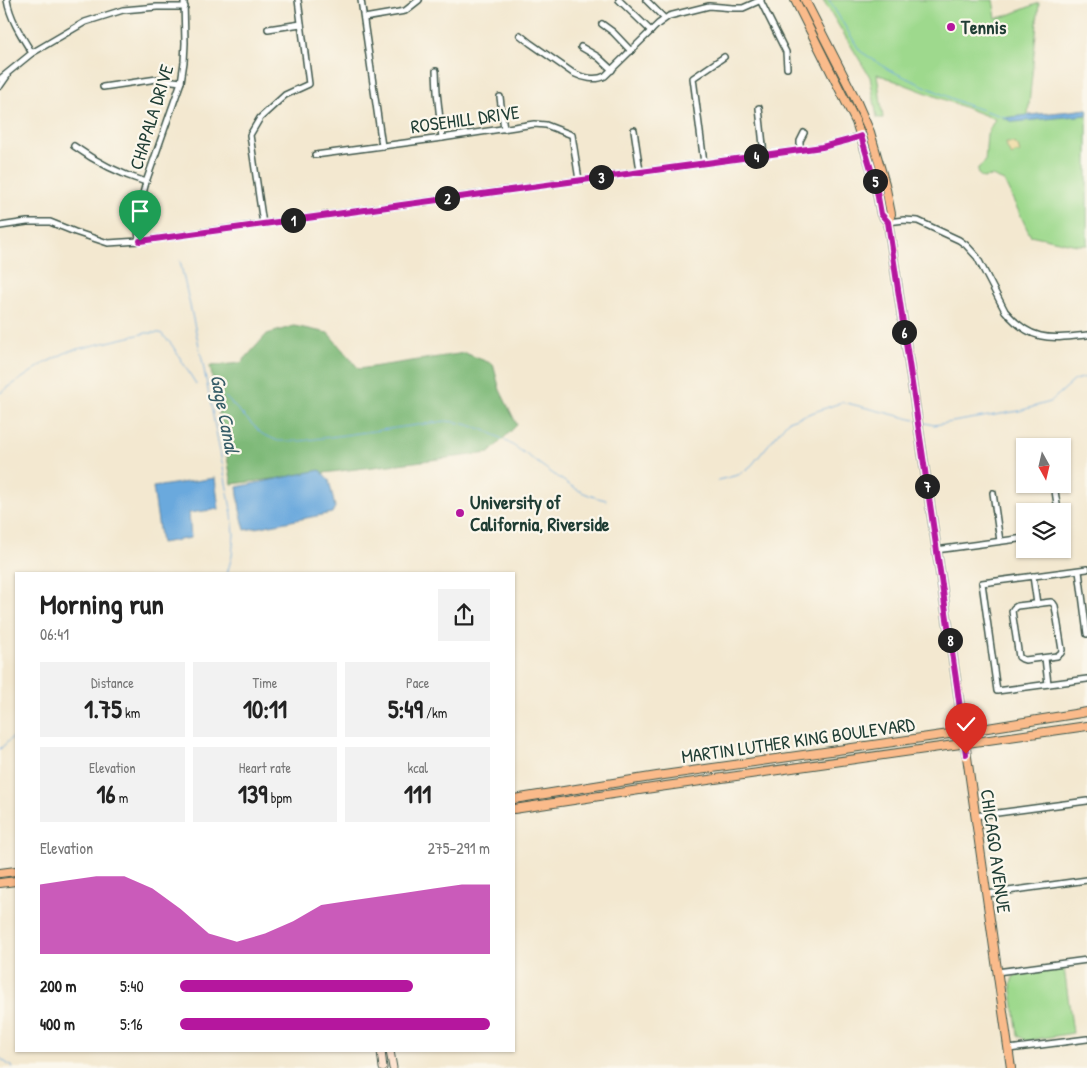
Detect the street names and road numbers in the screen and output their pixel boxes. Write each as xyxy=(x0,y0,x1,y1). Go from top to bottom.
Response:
street label: CHAPALA DRIVE xyxy=(123,61,180,173)
street label: ROSEHILL DRIVE xyxy=(409,98,522,139)
street label: MARTIN LUTHER KING BOULEVARD xyxy=(680,711,916,769)
street label: CHICAGO AVENUE xyxy=(974,787,1018,915)

